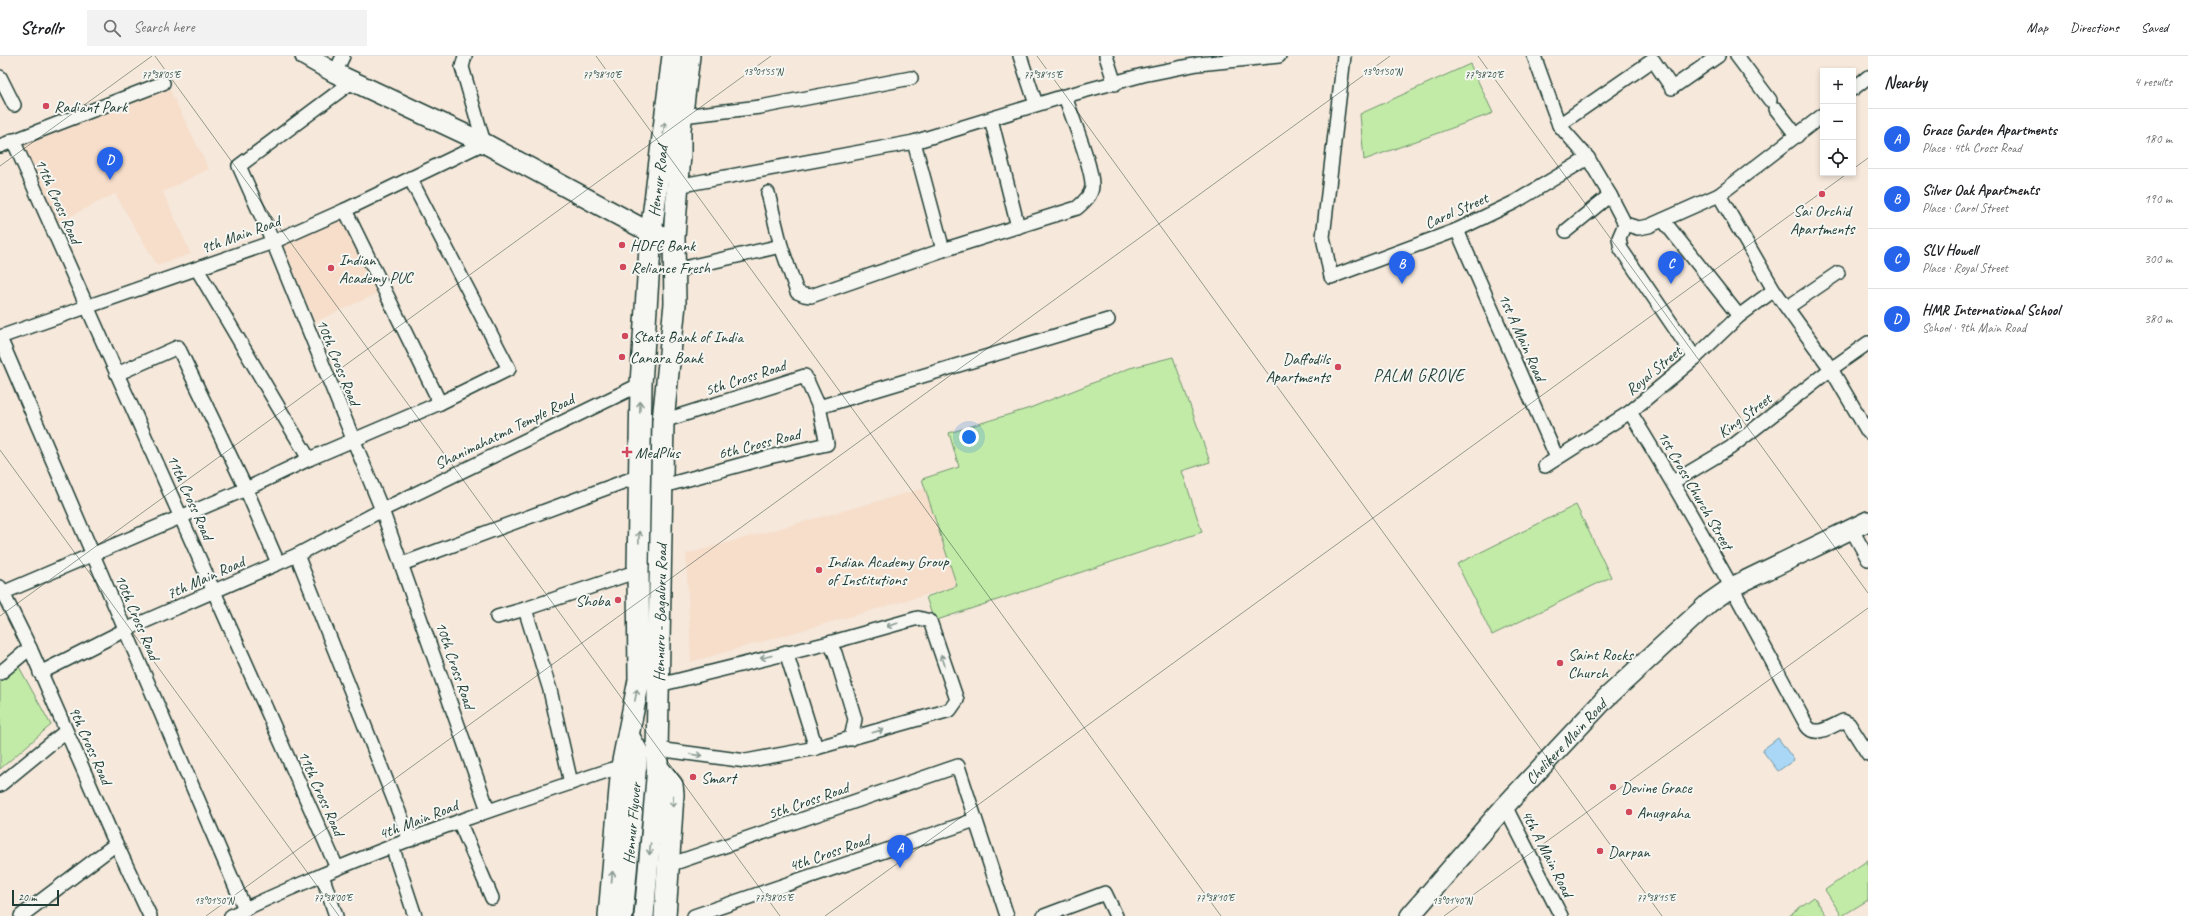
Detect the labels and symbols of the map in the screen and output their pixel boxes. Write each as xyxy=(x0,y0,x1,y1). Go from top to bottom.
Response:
text: 13°01'55"N xyxy=(743,65,785,78)
text: 13°01'50"N xyxy=(1362,65,1404,78)
text: 77°38'05"E xyxy=(142,68,182,81)
text: 77°38'10"E xyxy=(583,68,623,81)
text: 77°38'15"E xyxy=(1024,68,1064,81)
text: 77°38'20"E xyxy=(1465,68,1505,81)
place label: Radiant Park xyxy=(54,97,128,117)
marker: Radiant Park xyxy=(41,101,51,111)
one-way arrow xyxy=(660,122,668,135)
street label: Hennur Road xyxy=(644,142,673,218)
pin: D xyxy=(97,147,123,180)
street label: 11th Cross Road xyxy=(30,156,87,250)
street label: Carol Street xyxy=(1422,187,1493,234)
marker: Sai Orchid Apartments xyxy=(1817,189,1827,199)
place label: Sai Orchid Apartments xyxy=(1790,201,1856,239)
street label: 9th Main Road xyxy=(198,210,285,259)
place label: HDFC Bank xyxy=(630,236,696,256)
marker: HDFC Bank xyxy=(617,240,627,250)
place label: Indian Academy PUC xyxy=(339,250,415,288)
pin: B xyxy=(1389,251,1415,284)
pin: C xyxy=(1658,251,1684,284)
place label: Reliance Fresh xyxy=(631,258,711,278)
marker: Reliance Fresh xyxy=(618,262,628,272)
marker: Indian Academy PUC xyxy=(326,263,336,273)
street label: 1st A Main Road xyxy=(1494,291,1551,387)
street label: 10th Cross Road xyxy=(312,316,365,411)
place label: State Bank of India xyxy=(633,327,744,347)
marker: State Bank of India xyxy=(620,331,630,341)
street label: Royal Street xyxy=(1622,341,1687,400)
place label: Canara Bank xyxy=(630,348,704,368)
place label: Daffodils Apartments xyxy=(1266,349,1332,387)
marker: Canara Bank xyxy=(617,352,627,362)
street label: 5th Cross Road xyxy=(702,355,791,400)
marker: Daffodils Apartments xyxy=(1333,362,1343,372)
district label: PALM GROVE xyxy=(1373,365,1466,386)
street label: Shanimahatma Temple Road xyxy=(432,388,580,474)
street label: King Street xyxy=(1714,388,1777,443)
one-way arrow xyxy=(637,401,644,414)
street label: 6th Cross Road xyxy=(716,423,805,464)
your location xyxy=(959,427,979,447)
street label: 1st Cross Church Street xyxy=(1653,428,1739,556)
place label: MedPlus xyxy=(635,443,681,463)
marker: MedPlus xyxy=(622,447,632,457)
street label: 11th Cross Road xyxy=(162,452,219,546)
one-way arrow xyxy=(635,531,642,544)
street label: Hennuru - Bagaluru Road xyxy=(649,541,672,682)
street label: 7th Main Road xyxy=(163,551,250,604)
place label: Indian Academy Group of Institutions xyxy=(827,552,949,590)
marker: Indian Academy Group of Institutions xyxy=(814,565,824,575)
street label: 10th Cross Road xyxy=(110,572,165,666)
place label: Shoba xyxy=(575,591,612,611)
marker: Shoba xyxy=(613,595,623,605)
street label: 10th Cross Road xyxy=(431,619,480,714)
one-way arrow xyxy=(886,622,899,629)
place label: Saint Rocks Church xyxy=(1568,645,1634,683)
one-way arrow xyxy=(760,654,773,662)
one-way arrow xyxy=(939,654,946,667)
marker: Saint Rocks Church xyxy=(1555,658,1565,668)
one-way arrow xyxy=(632,689,640,702)
street label: Chelikere Main Road xyxy=(1521,693,1613,789)
street label: 9th Cross Road xyxy=(64,703,117,790)
one-way arrow xyxy=(871,727,884,734)
street label: 11th Cross Road xyxy=(293,748,350,842)
one-way arrow xyxy=(689,751,702,758)
place label: Smart xyxy=(701,768,738,788)
marker: Smart xyxy=(688,772,698,782)
street label: 5th Cross Road xyxy=(765,777,854,824)
place label: Devine Grace xyxy=(1621,778,1693,798)
street label: Hennur Flyover xyxy=(619,780,646,865)
marker: Devine Grace xyxy=(1608,782,1618,792)
one-way arrow xyxy=(669,794,676,807)
street label: 4th Main Road xyxy=(376,795,463,844)
place label: Anugraha xyxy=(1637,803,1691,823)
street label: 4th A Main Road xyxy=(1517,807,1579,903)
marker: Anugraha xyxy=(1624,807,1634,817)
street label: 4th Cross Road xyxy=(786,829,875,876)
pin: A xyxy=(887,835,913,868)
one-way arrow xyxy=(647,842,654,855)
place label: Darpan xyxy=(1608,842,1650,862)
marker: Darpan xyxy=(1595,846,1605,856)
one-way arrow xyxy=(608,871,616,884)
scale bar xyxy=(12,888,59,907)
text: 77°38'00"E xyxy=(314,891,354,904)
text: 77°38'05"E xyxy=(755,891,795,904)
text: 77°38'10"E xyxy=(1196,891,1236,904)
text: 77°38'15"E xyxy=(1637,891,1677,904)
text: 13°01'50"N xyxy=(194,894,236,907)
text: 13°01'40"N xyxy=(1432,894,1474,907)

